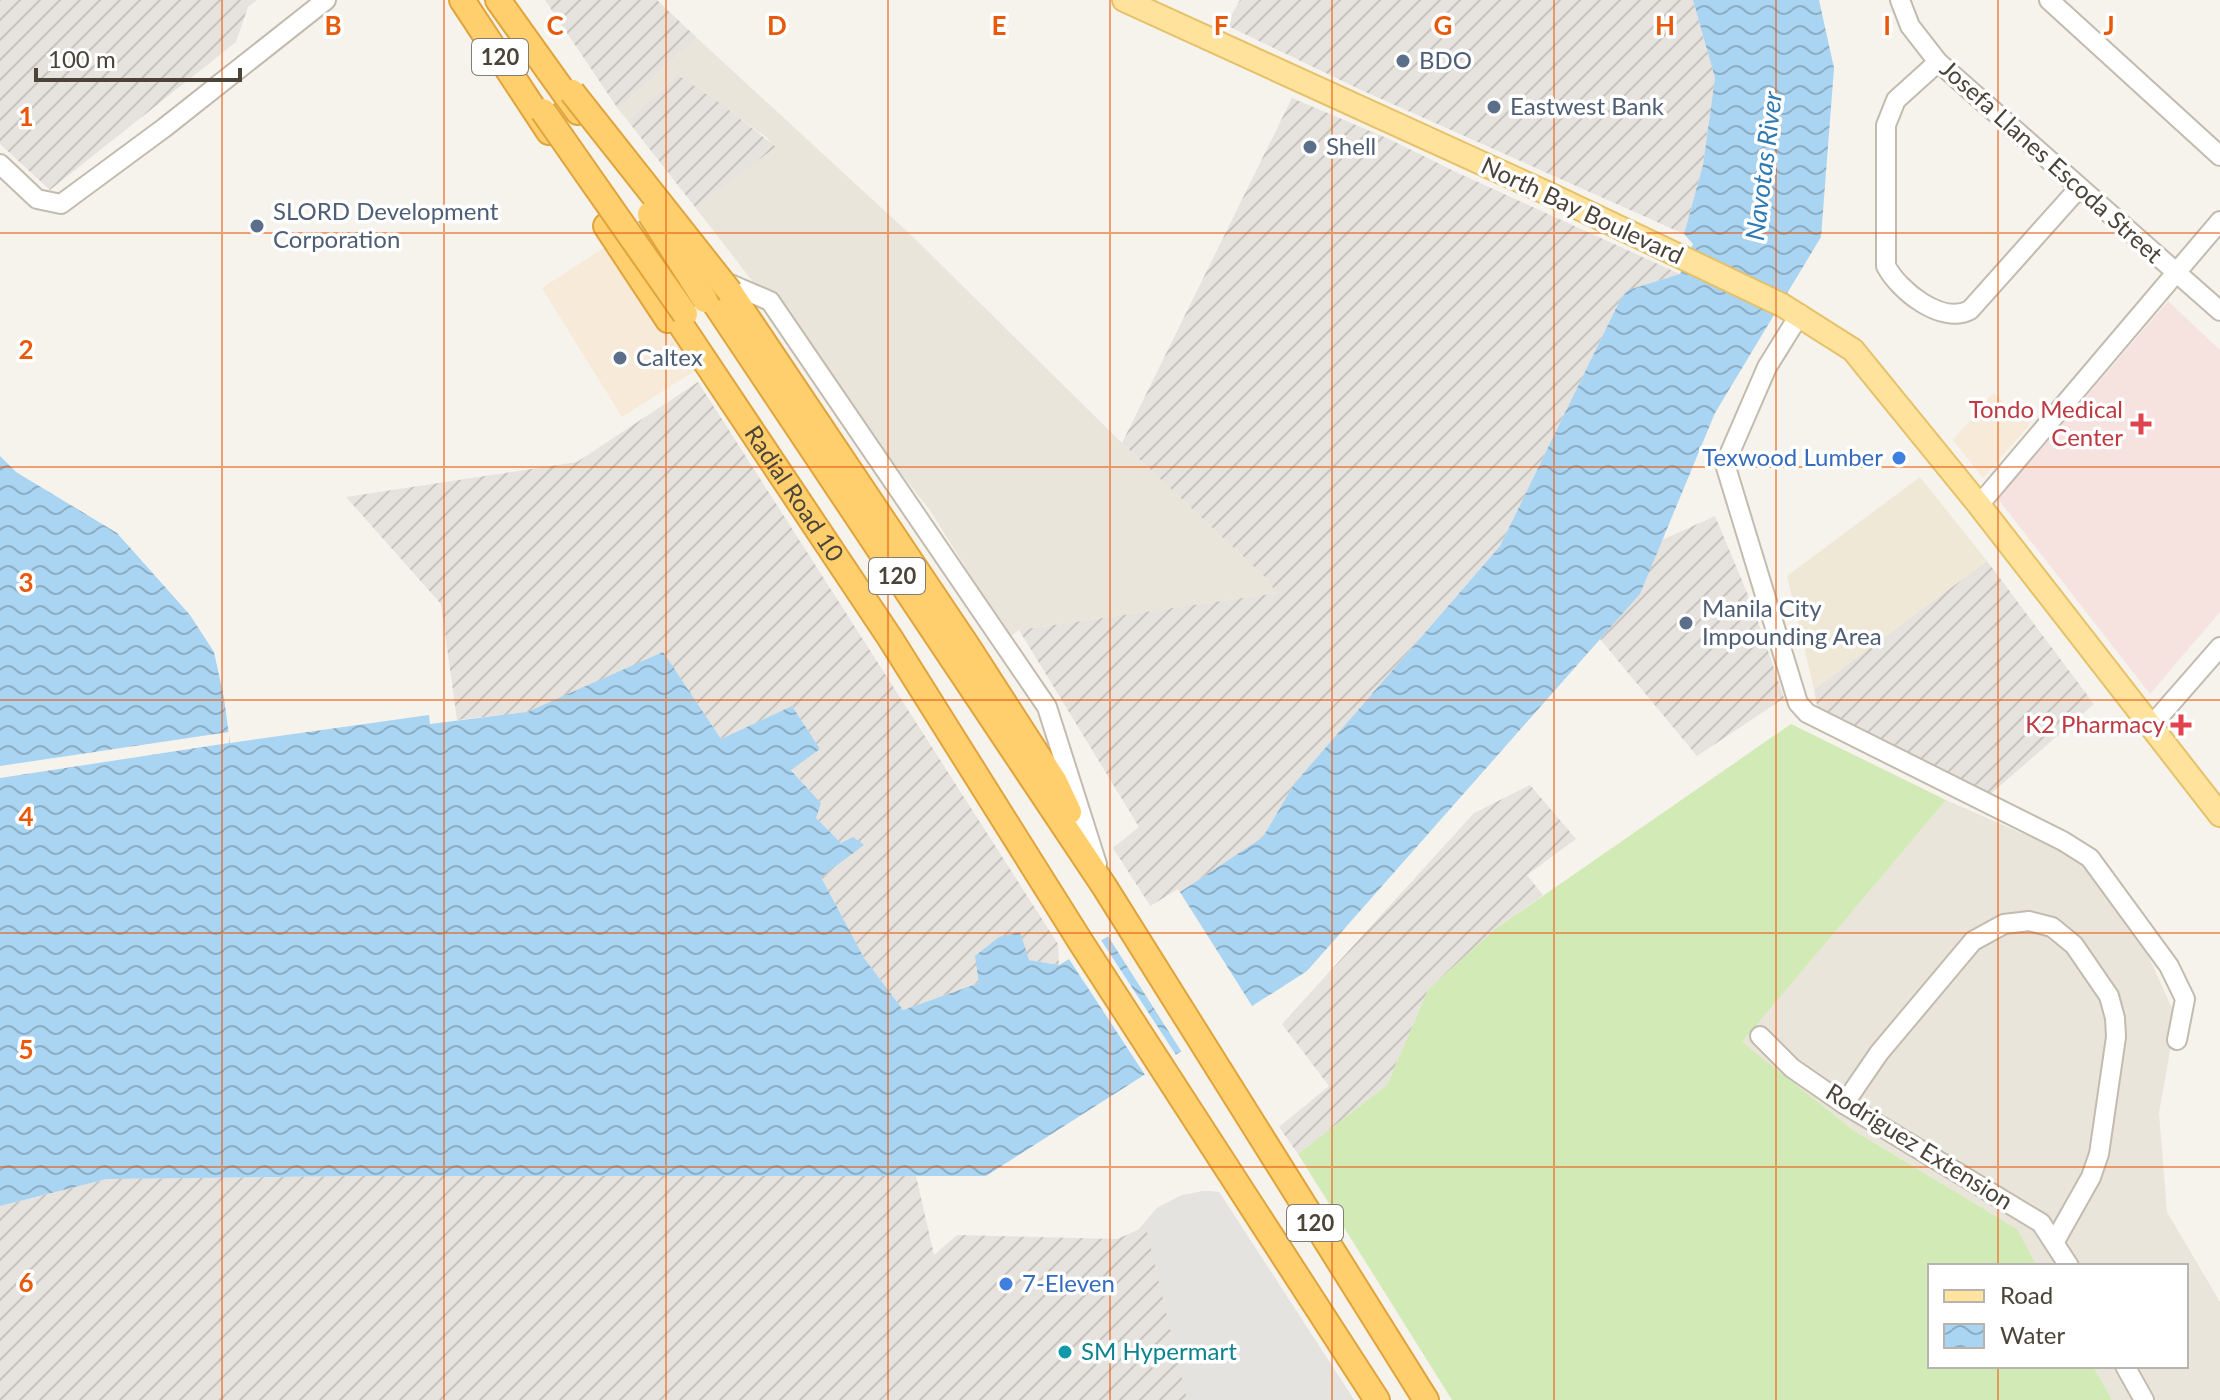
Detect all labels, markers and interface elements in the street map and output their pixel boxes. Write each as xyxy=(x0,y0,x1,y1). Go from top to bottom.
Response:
text: B xyxy=(324,9,342,41)
text: C xyxy=(546,9,564,41)
text: D xyxy=(767,9,787,41)
text: E xyxy=(992,9,1006,41)
text: F xyxy=(1214,9,1228,41)
text: G xyxy=(1434,9,1452,41)
text: H xyxy=(1655,9,1675,41)
text: I xyxy=(1883,9,1891,41)
text: J xyxy=(2103,9,2115,41)
scale bar xyxy=(36,32,240,82)
road number: 120 xyxy=(472,39,528,75)
text: 100 m xyxy=(48,44,116,73)
place label: BDO xyxy=(1419,45,1472,74)
marker: BDO xyxy=(1394,52,1412,70)
street label: Josefa Llanes Escoda Street xyxy=(1935,53,2169,269)
water label: Navotas River xyxy=(1738,88,1788,242)
place label: Eastwest Bank xyxy=(1510,91,1665,120)
marker: Eastwest Bank xyxy=(1485,98,1503,116)
text: 1 xyxy=(18,100,34,132)
place label: Shell xyxy=(1326,131,1376,160)
marker: Shell xyxy=(1301,138,1319,156)
street label: North Bay Boulevard xyxy=(1477,150,1688,269)
place label: SLORD Development Corporation xyxy=(273,196,499,253)
marker: SLORD Development Corporation xyxy=(248,217,266,235)
text: 2 xyxy=(18,333,34,365)
place label: Caltex xyxy=(636,342,703,371)
marker: Caltex xyxy=(611,349,629,367)
place label: Tondo Medical Center xyxy=(1969,394,2123,451)
marker: Tondo Medical Center xyxy=(2130,413,2152,435)
street label: Radial Road 10 xyxy=(739,420,851,567)
place label: Texwood Lumber xyxy=(1702,442,1883,471)
marker: Texwood Lumber xyxy=(1890,449,1908,467)
road number: 120 xyxy=(869,558,925,594)
text: 3 xyxy=(18,566,34,598)
place label: Manila City Impounding Area xyxy=(1702,593,1882,650)
marker: Manila City Impounding Area xyxy=(1677,614,1695,632)
place label: K2 Pharmacy xyxy=(2025,709,2166,738)
marker: K2 Pharmacy xyxy=(2172,716,2190,734)
text: 4 xyxy=(18,800,34,832)
text: 5 xyxy=(18,1033,34,1065)
street label: Rodriguez Extension xyxy=(1821,1076,2019,1215)
road number: 120 xyxy=(1287,1205,1343,1241)
legend xyxy=(1928,1264,2188,1368)
text: 6 xyxy=(18,1266,34,1298)
place label: 7-Eleven xyxy=(1022,1268,1115,1297)
marker: 7-Eleven xyxy=(997,1275,1015,1293)
text: Road xyxy=(2000,1280,2053,1309)
text: Water xyxy=(2000,1320,2065,1349)
place label: SM Hypermart xyxy=(1081,1336,1237,1365)
marker: SM Hypermart xyxy=(1056,1343,1074,1361)

